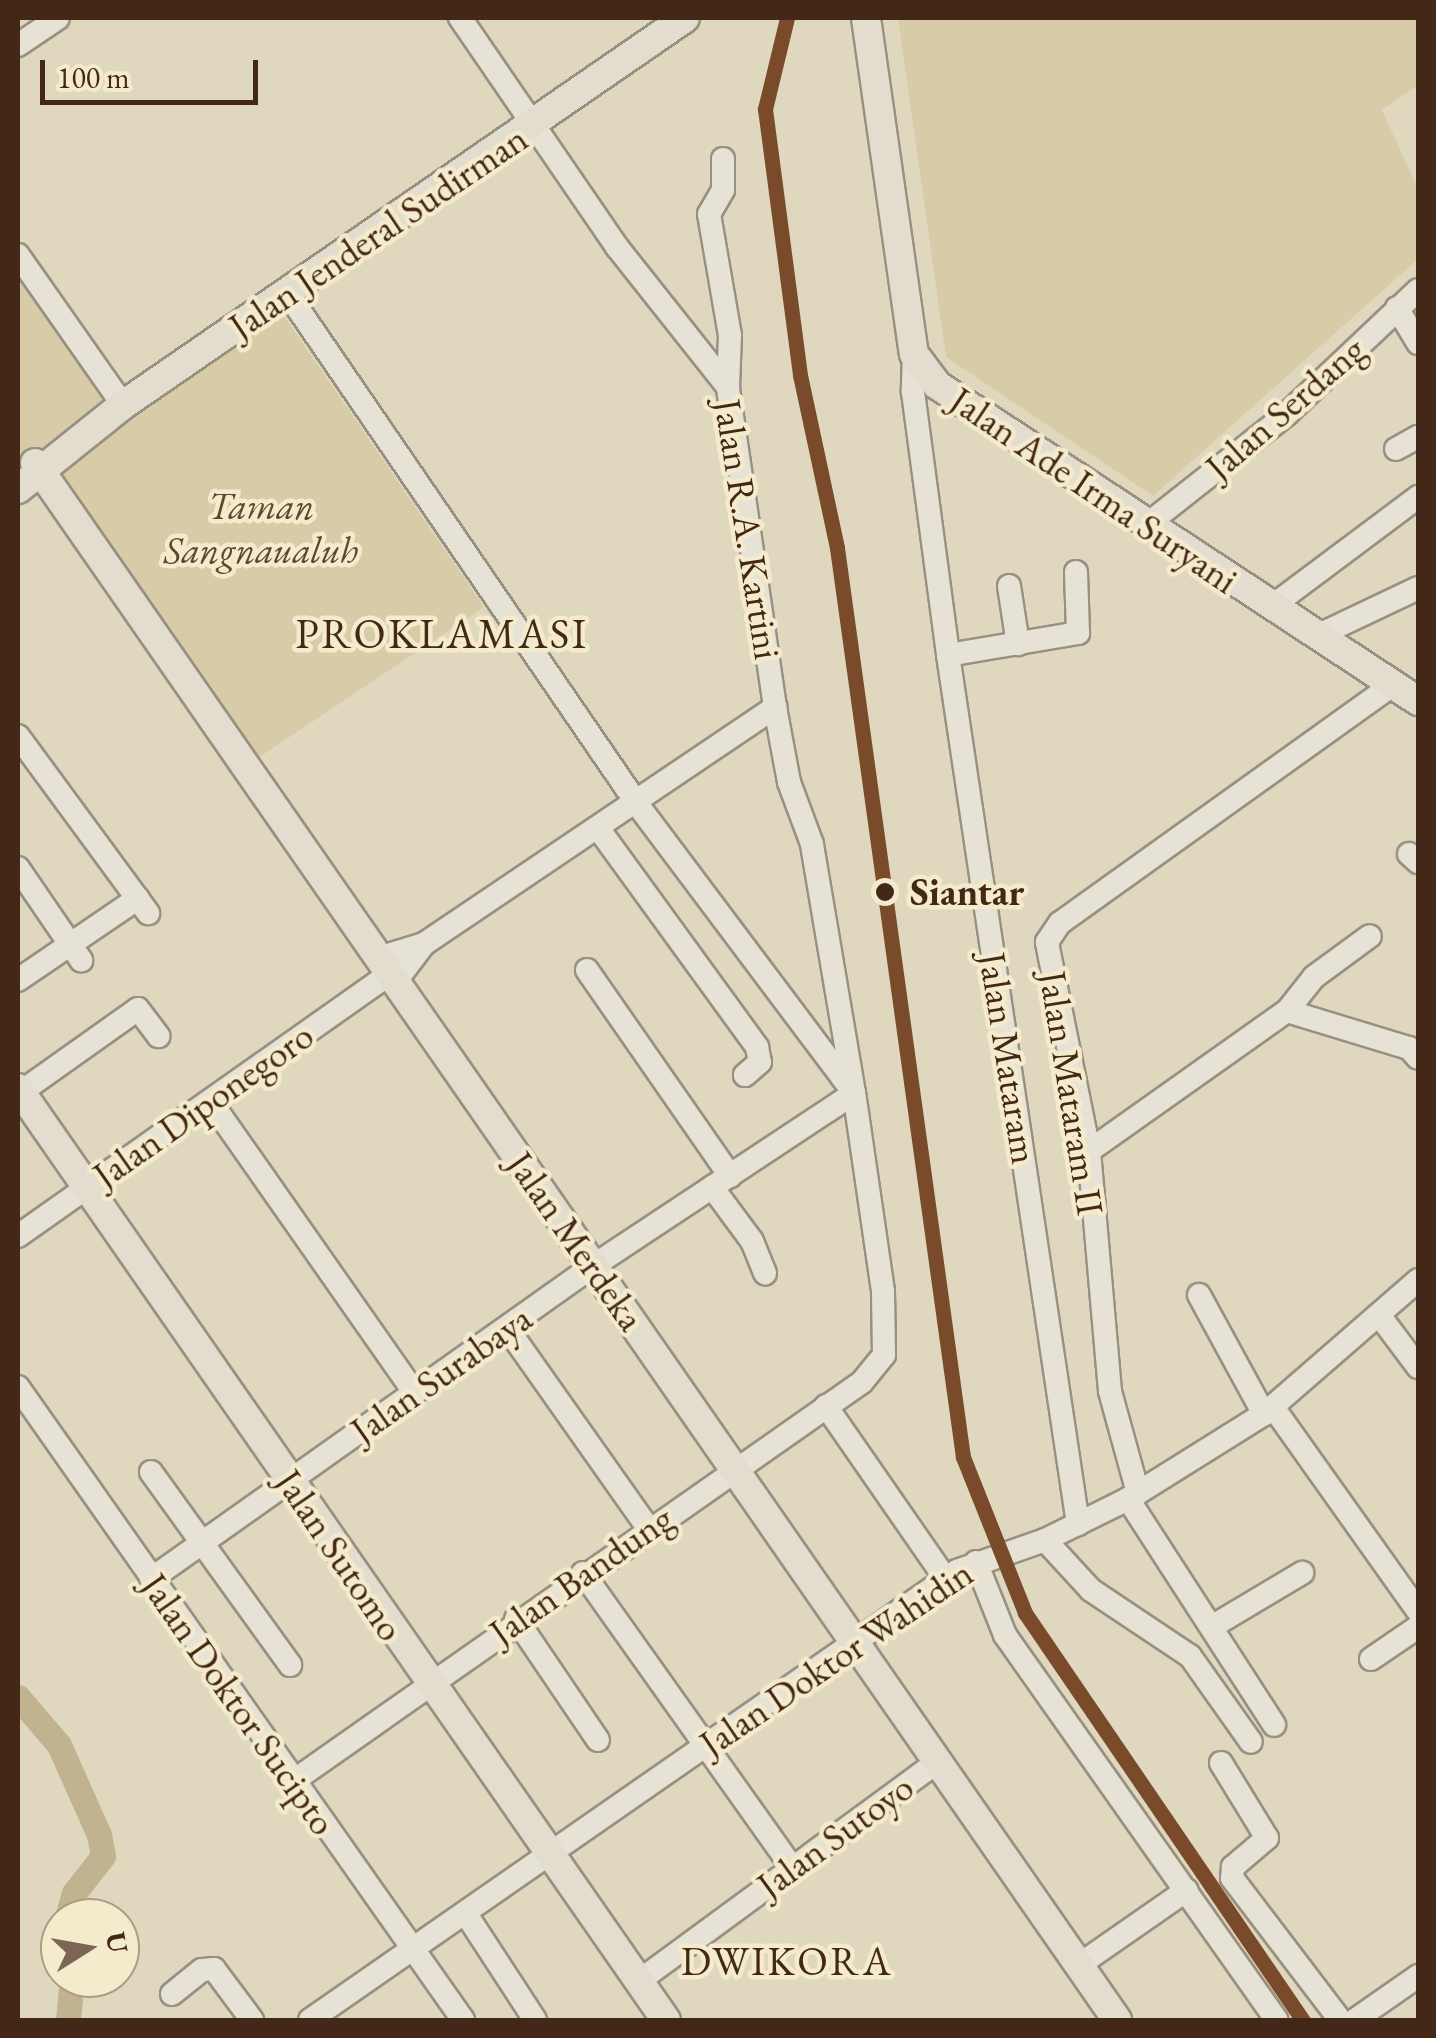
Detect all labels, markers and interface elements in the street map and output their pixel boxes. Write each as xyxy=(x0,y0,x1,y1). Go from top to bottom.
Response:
scale bar xyxy=(45,40,262,102)
text: 100 m xyxy=(57,58,130,97)
street label: Jalan Jenderal Sudirman xyxy=(220,115,536,349)
street label: Jalan Serdang xyxy=(1196,326,1374,490)
street label: Jalan Ade Irma Suryani xyxy=(942,377,1246,603)
street label: Jalan R.A. Kartini xyxy=(705,396,791,662)
park label: Taman Sangnaualuh xyxy=(164,483,358,572)
district label: PROKLAMASI xyxy=(295,609,589,659)
place label: Siantar xyxy=(910,869,1024,915)
marker: Siantar xyxy=(869,876,901,908)
street label: Jalan Mataram xyxy=(970,949,1048,1167)
street label: Jalan Mataram II xyxy=(1030,968,1114,1218)
street label: Jalan Diponegoro xyxy=(84,1012,322,1198)
street label: Jalan Merdeka xyxy=(498,1143,654,1339)
street label: Jalan Surabaya xyxy=(342,1295,540,1453)
street label: Jalan Sutomo xyxy=(266,1461,414,1649)
street label: Jalan Bandung xyxy=(481,1495,681,1655)
street label: Jalan Doktor Wahidin xyxy=(691,1550,981,1766)
street label: Jalan Doktor Sucipto xyxy=(132,1564,346,1844)
street label: Jalan Sutoyo xyxy=(748,1764,922,1908)
north arrow xyxy=(40,1898,140,1998)
text: U xyxy=(98,1929,137,1956)
district label: DWIKORA xyxy=(681,1937,893,1985)

